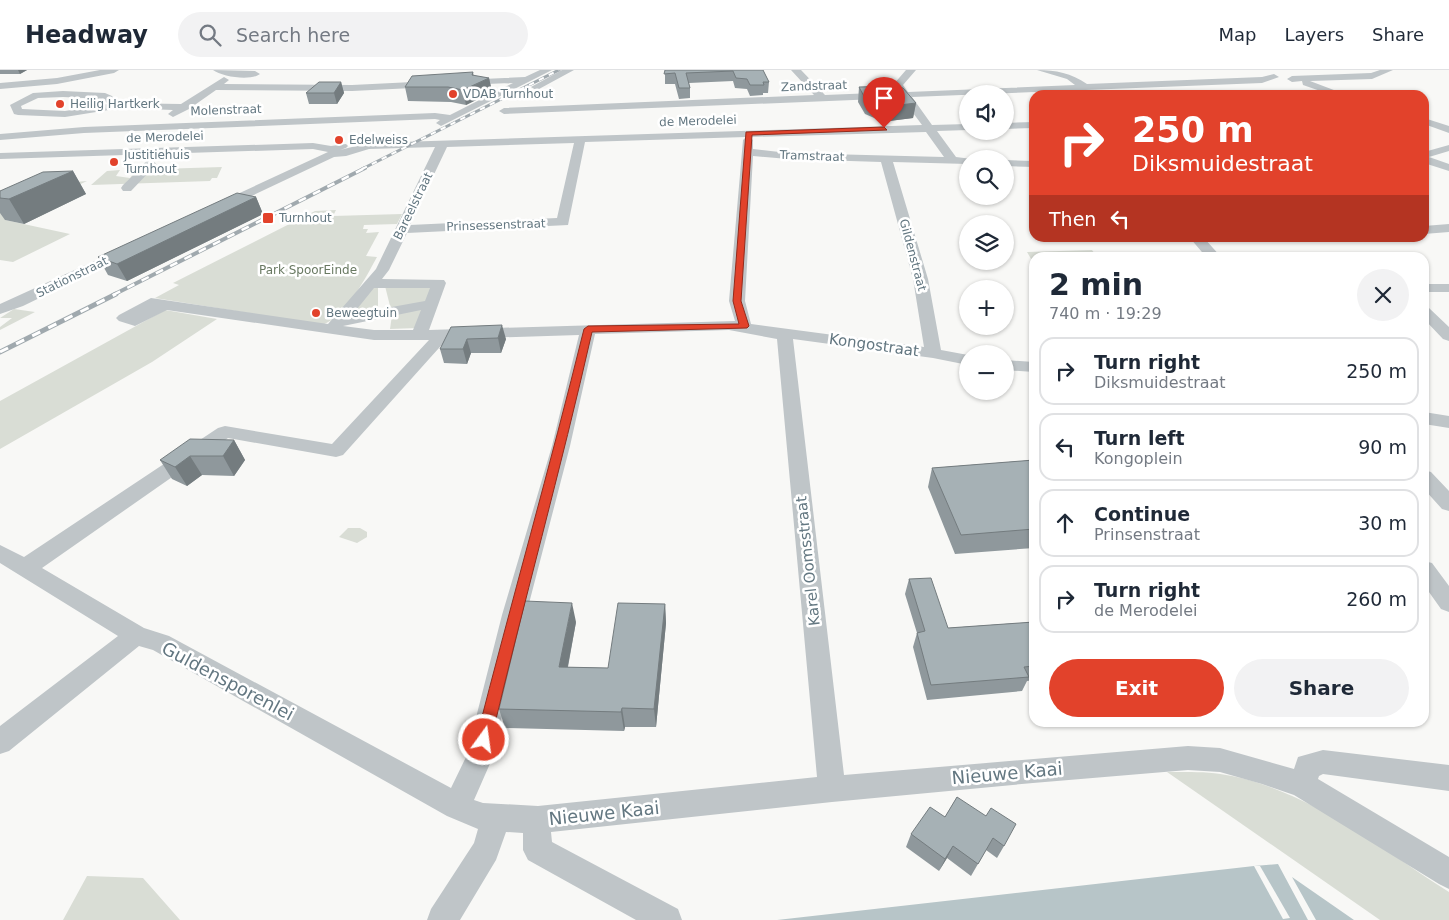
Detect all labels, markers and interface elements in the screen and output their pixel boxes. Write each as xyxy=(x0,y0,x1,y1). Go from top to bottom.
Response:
search box xyxy=(178,12,528,57)
text: Headway xyxy=(25,21,148,49)
icon: search xyxy=(196,21,224,49)
text: Search here xyxy=(236,24,350,46)
text: Map xyxy=(1218,24,1256,45)
text: Layers xyxy=(1284,24,1344,45)
text: Share xyxy=(1372,24,1424,45)
pin xyxy=(863,77,905,128)
street label: Zandstraat xyxy=(781,78,848,94)
icon: arrive xyxy=(870,84,898,112)
map controls xyxy=(959,85,1014,400)
button: sound xyxy=(959,85,1014,140)
place label: VDAB Turnhout xyxy=(463,87,553,101)
marker: VDAB Turnhout xyxy=(447,88,459,100)
place label: Heilig Hartkerk xyxy=(70,97,160,111)
marker: Heilig Hartkerk xyxy=(54,98,66,110)
street label: Molenstraat xyxy=(190,102,262,118)
icon: right xyxy=(1049,110,1114,175)
text: 250 m xyxy=(1132,110,1254,150)
street label: de Merodelei xyxy=(659,113,737,129)
street label: de Merodelei xyxy=(126,129,204,145)
place label: Edelweiss xyxy=(349,133,408,147)
marker: Edelweiss xyxy=(333,134,345,146)
place label: Justitiehuis Turnhout xyxy=(123,148,190,176)
street label: Tramstraat xyxy=(778,148,845,164)
button: search xyxy=(959,150,1014,205)
text: Diksmuidestraat xyxy=(1132,151,1313,176)
marker: Justitiehuis Turnhout xyxy=(108,156,120,168)
street label: Bareelstraat xyxy=(391,170,436,242)
icon: left xyxy=(1106,205,1134,233)
text: Then xyxy=(1049,208,1096,230)
marker: Turnhout xyxy=(261,211,275,225)
place label: Turnhout xyxy=(278,211,332,225)
button: layers xyxy=(959,215,1014,270)
street label: Prinsessenstraat xyxy=(446,216,546,234)
street label: Gildenstraat xyxy=(897,218,929,293)
street label: Stationstraat xyxy=(34,253,110,300)
park label: Park SpoorEinde xyxy=(259,263,357,277)
text: 2 min xyxy=(1049,267,1143,302)
button: close xyxy=(1357,269,1409,321)
button: + xyxy=(959,280,1014,335)
text: 740 m · 19:29 xyxy=(1049,304,1162,323)
place label: Beweegtuin xyxy=(326,306,397,320)
marker: Beweegtuin xyxy=(310,307,322,319)
street label: Kongostraat xyxy=(828,330,920,360)
button: − xyxy=(959,345,1014,400)
text: Turn right xyxy=(1094,351,1200,373)
icon: right xyxy=(1051,357,1079,385)
text: 250 m xyxy=(1346,360,1407,382)
text: Diksmuidestraat xyxy=(1094,373,1226,392)
text: Turn left xyxy=(1094,427,1185,449)
icon: left xyxy=(1051,433,1079,461)
text: 90 m xyxy=(1358,436,1407,458)
text: Kongoplein xyxy=(1094,449,1183,468)
street label: Karel Oomsstraat xyxy=(792,495,824,627)
text: Continue xyxy=(1094,503,1190,525)
icon: ahead xyxy=(1051,509,1079,537)
text: 30 m xyxy=(1358,512,1407,534)
text: Prinsenstraat xyxy=(1094,525,1200,544)
text: Turn right xyxy=(1094,579,1200,601)
icon: right xyxy=(1051,585,1079,613)
text: 260 m xyxy=(1346,588,1407,610)
text: de Merodelei xyxy=(1094,601,1197,620)
street label: Guldensporenlei xyxy=(158,637,298,725)
button: Exit xyxy=(1049,659,1224,717)
button: Share xyxy=(1234,659,1409,717)
position arrow xyxy=(457,713,509,765)
street label: Nieuwe Kaai xyxy=(951,758,1063,788)
street label: Nieuwe Kaai xyxy=(548,797,660,829)

